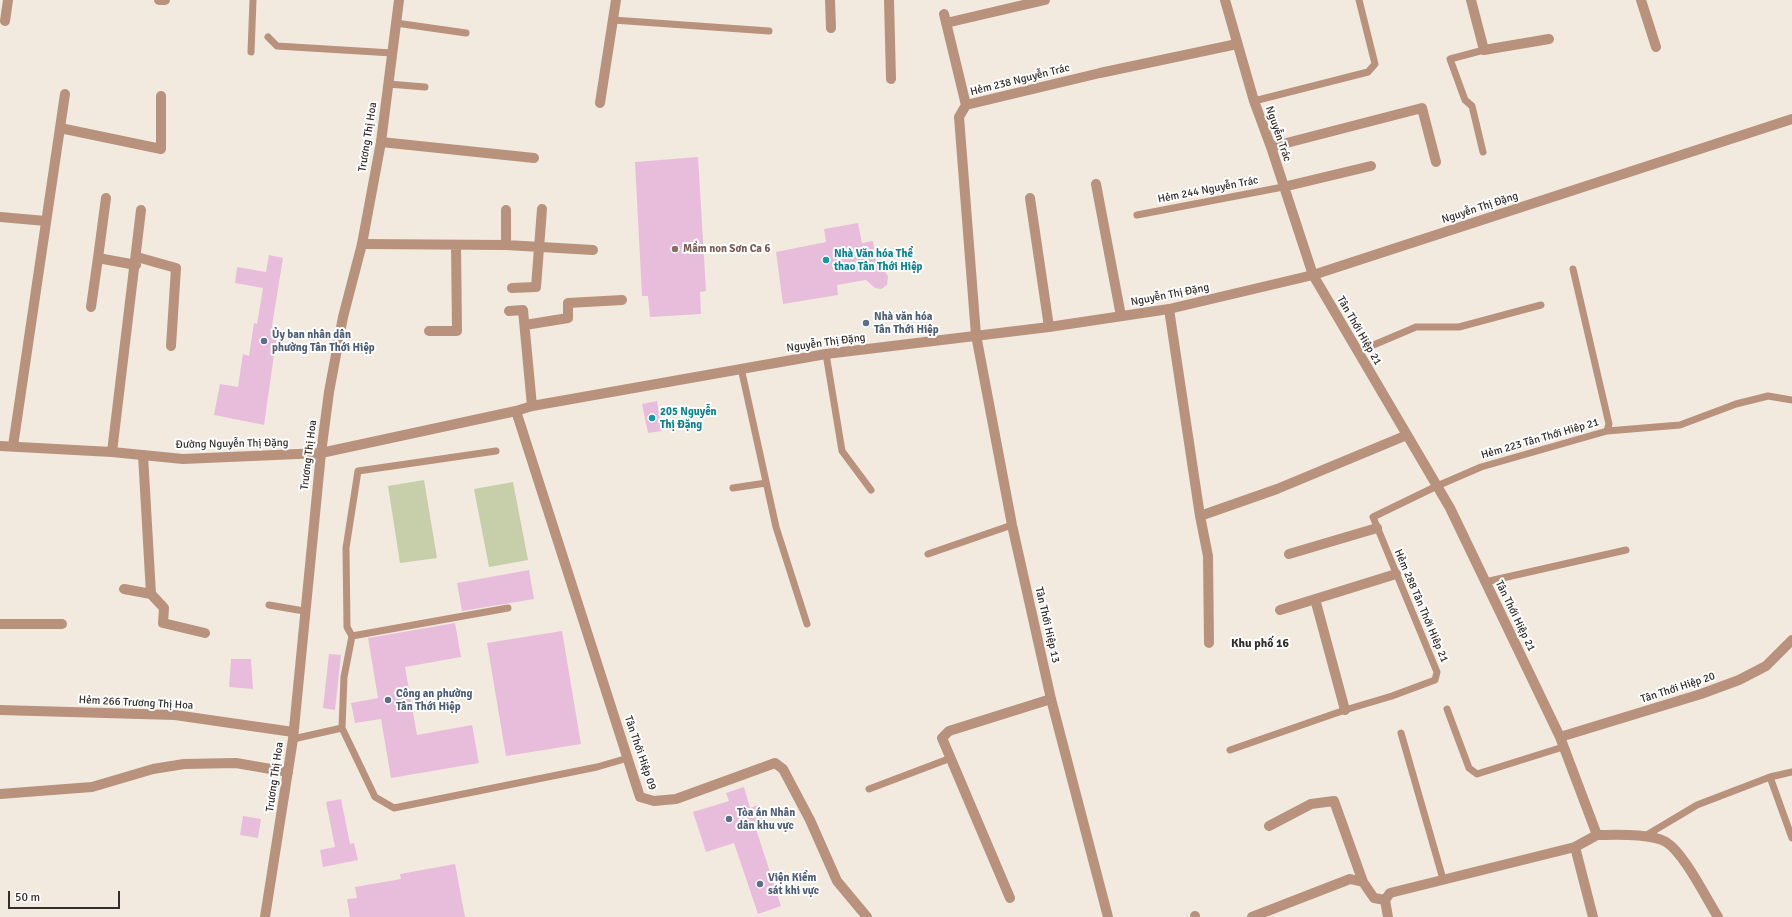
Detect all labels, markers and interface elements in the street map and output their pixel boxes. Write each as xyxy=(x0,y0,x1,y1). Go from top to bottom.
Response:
street label: Hẻm 238 Nguyễn Trác xyxy=(969,61,1071,99)
street label: Trương Thị Hoa xyxy=(356,101,380,173)
street label: Nguyễn Trác xyxy=(1262,105,1294,163)
street label: Hẻm 244 Nguyễn Trác xyxy=(1157,174,1259,206)
street label: Nguyễn Thị Đặng xyxy=(1440,189,1520,227)
place label: Mầm non Sơn Ca 6 xyxy=(683,242,770,256)
marker: Mầm non Sơn Ca 6 xyxy=(670,244,680,254)
place label: Nhà Văn hóa Thể thao Tân Thới Hiệp xyxy=(834,247,923,273)
marker: Nhà Văn hóa Thể thao Tân Thới Hiệp xyxy=(821,255,831,265)
street label: Nguyễn Thị Đặng xyxy=(1130,281,1210,309)
street label: Tân Thới Hiệp 21 xyxy=(1334,294,1384,368)
place label: Nhà văn hóa Tân Thới Hiệp xyxy=(874,310,939,336)
marker: Nhà văn hóa Tân Thới Hiệp xyxy=(861,318,871,328)
place label: Ủy ban nhân dân phường Tân Thới Hiệp xyxy=(272,328,375,354)
street label: Nguyễn Thị Đặng xyxy=(786,331,866,355)
marker: Ủy ban nhân dân phường Tân Thới Hiệp xyxy=(259,336,269,346)
place label: 205 Nguyễn Thị Đặng xyxy=(660,405,717,431)
marker: 205 Nguyễn Thị Đặng xyxy=(647,413,657,423)
street label: Hẻm 223 Tân Thới Hiêp 21 xyxy=(1480,416,1600,462)
street label: Trương Thị Hoa xyxy=(298,419,320,491)
street label: Đường Nguyễn Thị Đặng xyxy=(175,436,289,452)
street label: Hẻm 288 Tân Thới Hiêp 21 xyxy=(1391,547,1451,665)
street label: Tân Thới Hiệp 21 xyxy=(1492,578,1538,654)
street label: Tân Thới Hiệp 13 xyxy=(1032,586,1062,664)
district label: Khu phố 16 xyxy=(1231,637,1289,651)
street label: Tân Thới Hiệp 20 xyxy=(1639,670,1717,706)
place label: Công an phường Tân Thới Hiệp xyxy=(396,687,472,713)
street label: Hẻm 266 Trương Thị Hoa xyxy=(78,693,194,713)
marker: Công an phường Tân Thới Hiệp xyxy=(383,695,393,705)
street label: Tân Thới Hiệp 09 xyxy=(621,714,659,792)
street label: Trương Thị Hoa xyxy=(264,741,286,813)
place label: Tòa án Nhân dân khu vực xyxy=(737,806,795,832)
marker: Tòa án Nhân dân khu vực xyxy=(724,814,734,824)
place label: Viện Kiểm sát khi vực xyxy=(768,871,819,897)
marker: Viện Kiểm sát khi vực xyxy=(755,879,765,889)
scale bar xyxy=(10,883,122,909)
text: 50 m xyxy=(15,890,40,905)

